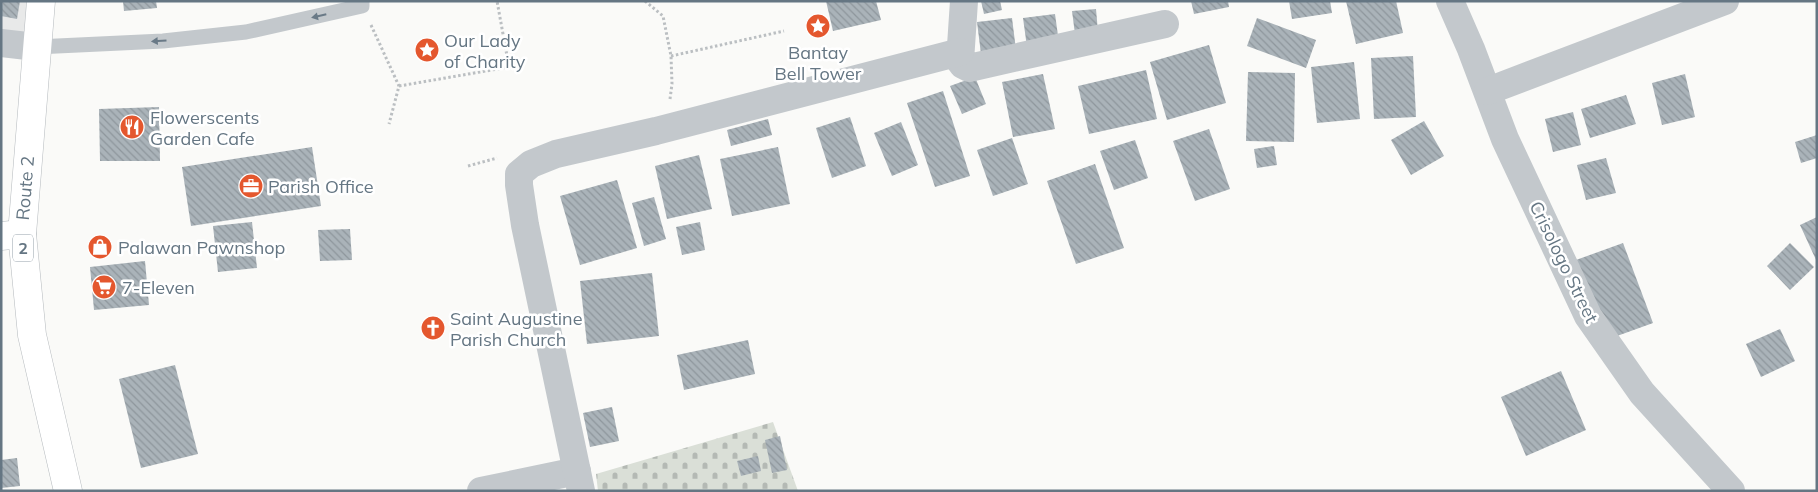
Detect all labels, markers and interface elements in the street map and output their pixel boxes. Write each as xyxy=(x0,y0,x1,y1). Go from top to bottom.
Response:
one-way arrow xyxy=(312,12,327,20)
place icon: Bantay Bell Tower xyxy=(805,13,831,39)
place label: Our Lady of Charity xyxy=(444,29,526,73)
one-way arrow xyxy=(151,37,167,45)
place icon: Our Lady of Charity xyxy=(414,37,440,63)
place label: Bantay Bell Tower xyxy=(775,41,862,85)
place label: Flowerscents Garden Cafe xyxy=(150,106,260,150)
restaurant icon: Flowerscents Garden Cafe xyxy=(119,114,145,140)
street label: Route 2 xyxy=(11,155,39,221)
office icon: Parish Office xyxy=(238,173,264,199)
place label: Parish Office xyxy=(268,175,374,198)
street label: Crisologo Street xyxy=(1525,197,1603,327)
road number: 2 xyxy=(13,234,33,262)
shop icon: Palawan Pawnshop xyxy=(87,234,113,260)
place label: Palawan Pawnshop xyxy=(118,236,285,259)
supermarket icon: 7-Eleven xyxy=(91,274,117,300)
place label: 7-Eleven xyxy=(122,276,195,299)
place label: Saint Augustine Parish Church xyxy=(450,307,582,351)
church icon: Saint Augustine Parish Church xyxy=(420,315,446,341)

